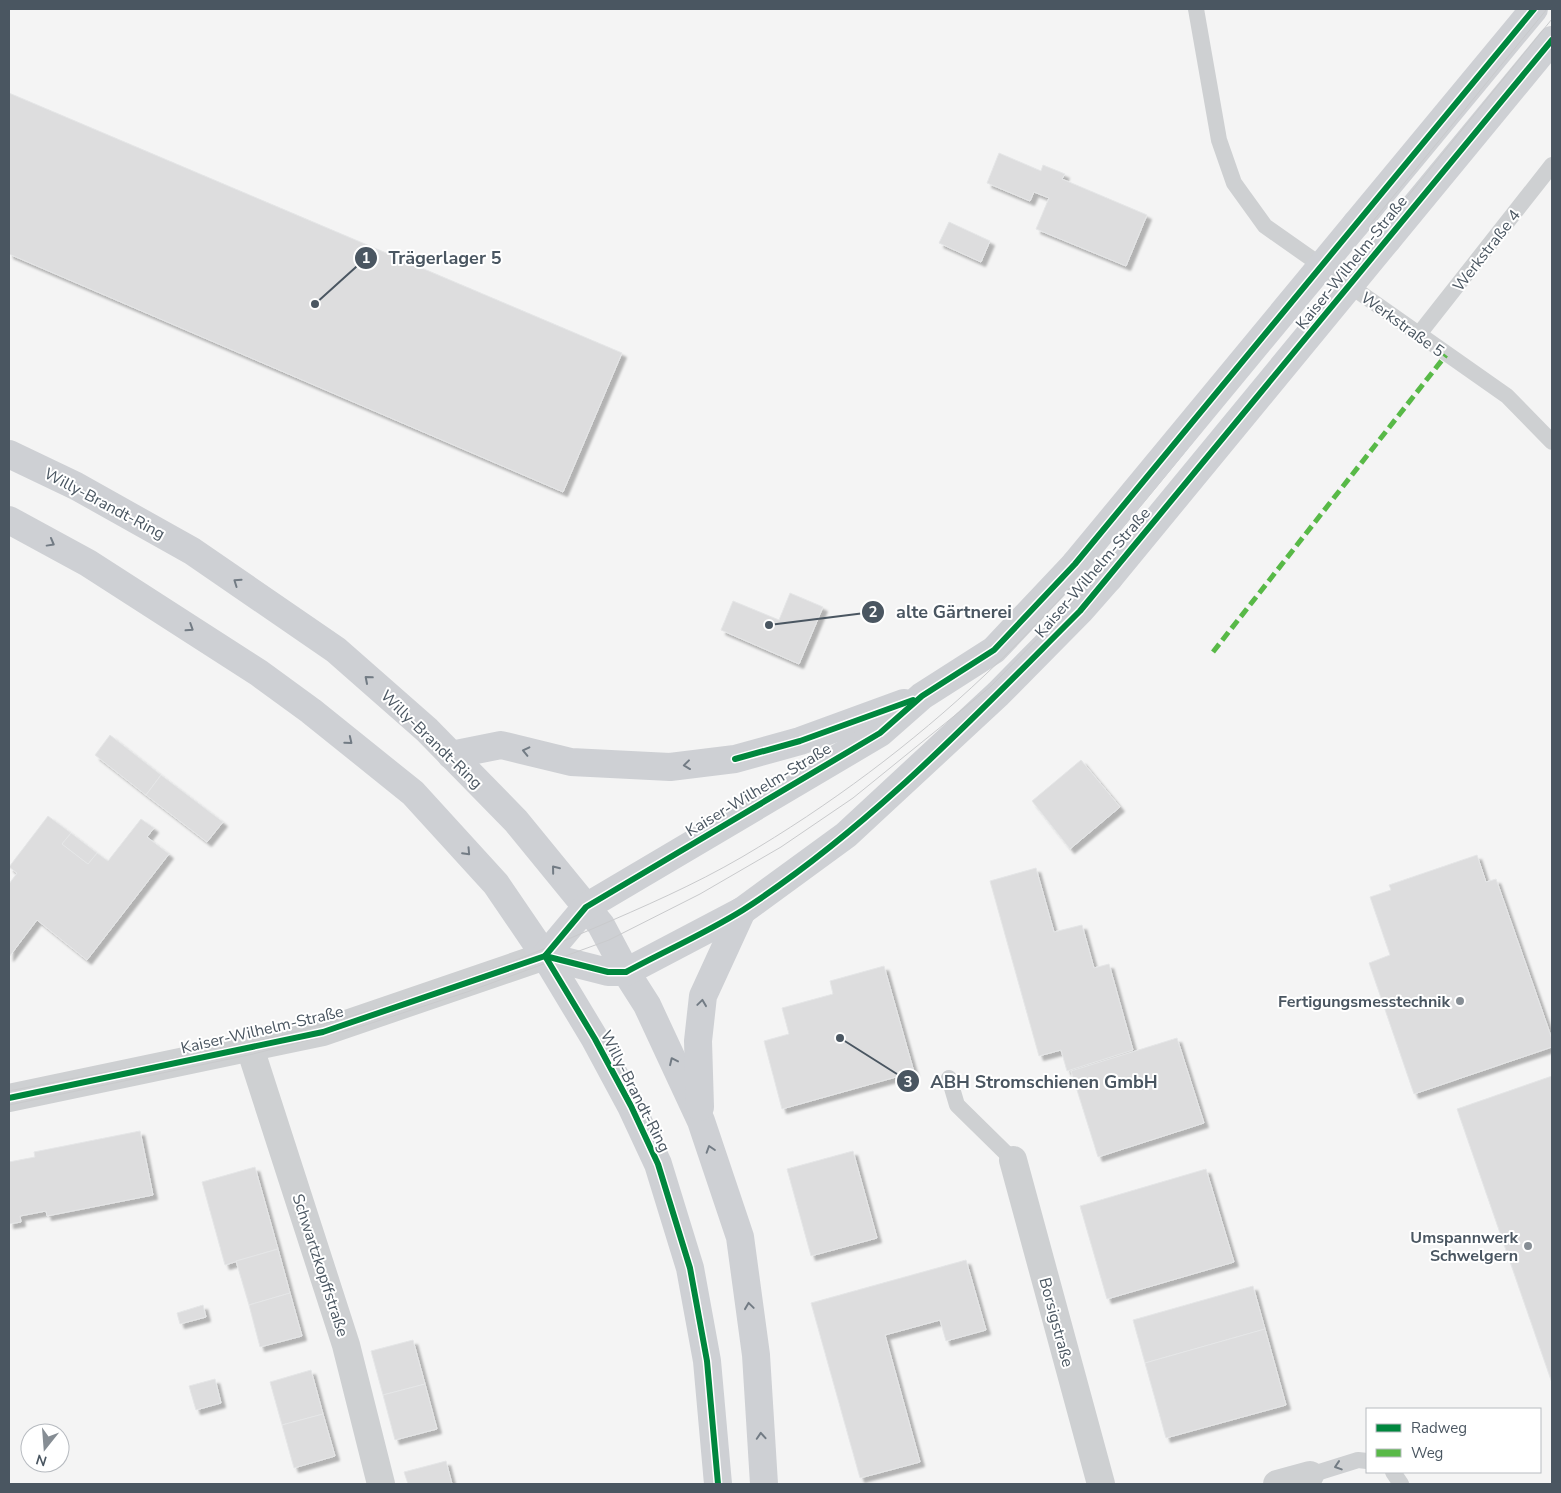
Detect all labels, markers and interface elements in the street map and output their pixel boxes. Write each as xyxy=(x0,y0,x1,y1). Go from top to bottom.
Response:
street label: Kaiser-Wilhelm-Straße xyxy=(1291,191,1413,334)
street label: Werkstraße 4 xyxy=(1448,205,1526,296)
callout: Trägerlager 5 xyxy=(353,241,511,274)
text: Trägerlager 5 xyxy=(388,246,502,270)
text: 1 xyxy=(361,248,371,268)
street label: Werkstraße 5 xyxy=(1356,287,1449,363)
street label: Willy-Brandt-Ring xyxy=(40,463,169,545)
street label: Kaiser-Wilhelm-Straße xyxy=(1030,503,1156,643)
one-way arrow xyxy=(46,537,55,547)
one-way arrow xyxy=(234,579,243,588)
callout: alte Gärtnerei xyxy=(861,595,1022,628)
text: alte Gärtnerei xyxy=(896,600,1012,624)
text: 2 xyxy=(868,602,878,622)
one-way arrow xyxy=(184,622,193,631)
one-way arrow xyxy=(365,675,374,684)
street label: Willy-Brandt-Ring xyxy=(376,685,487,794)
one-way arrow xyxy=(343,736,352,745)
street label: Kaiser-Wilhelm-Straße xyxy=(682,738,835,842)
one-way arrow xyxy=(521,746,530,757)
one-way arrow xyxy=(683,759,691,770)
one-way arrow xyxy=(461,846,470,855)
one-way arrow xyxy=(553,866,561,875)
place label: Fertigungsmesstechnik xyxy=(1278,991,1450,1013)
marker: Fertigungsmesstechnik xyxy=(1454,995,1466,1007)
one-way arrow xyxy=(696,998,707,1006)
street label: Kaiser-Wilhelm-Straße xyxy=(179,1001,346,1059)
street label: Willy-Brandt-Ring xyxy=(595,1027,675,1156)
one-way arrow xyxy=(669,1057,680,1066)
callout: ABH Stromschienen GmbH xyxy=(896,1065,1168,1098)
text: ABH Stromschienen GmbH xyxy=(930,1070,1158,1094)
text: 3 xyxy=(903,1072,913,1092)
one-way arrow xyxy=(706,1145,716,1154)
street label: Schwartzkopffstraße xyxy=(287,1191,354,1340)
place label: Umspannwerk Schwelgern xyxy=(1410,1227,1518,1267)
marker: Umspannwerk Schwelgern xyxy=(1522,1240,1534,1252)
street label: Borsigstraße xyxy=(1034,1275,1079,1369)
one-way arrow xyxy=(744,1302,755,1310)
legend xyxy=(1366,1408,1541,1473)
text: Radweg xyxy=(1411,1418,1467,1438)
north arrow xyxy=(20,1423,70,1473)
one-way arrow xyxy=(756,1431,767,1439)
text: Weg xyxy=(1411,1443,1443,1463)
text: N xyxy=(34,1449,49,1471)
one-way arrow xyxy=(1335,1460,1343,1470)

